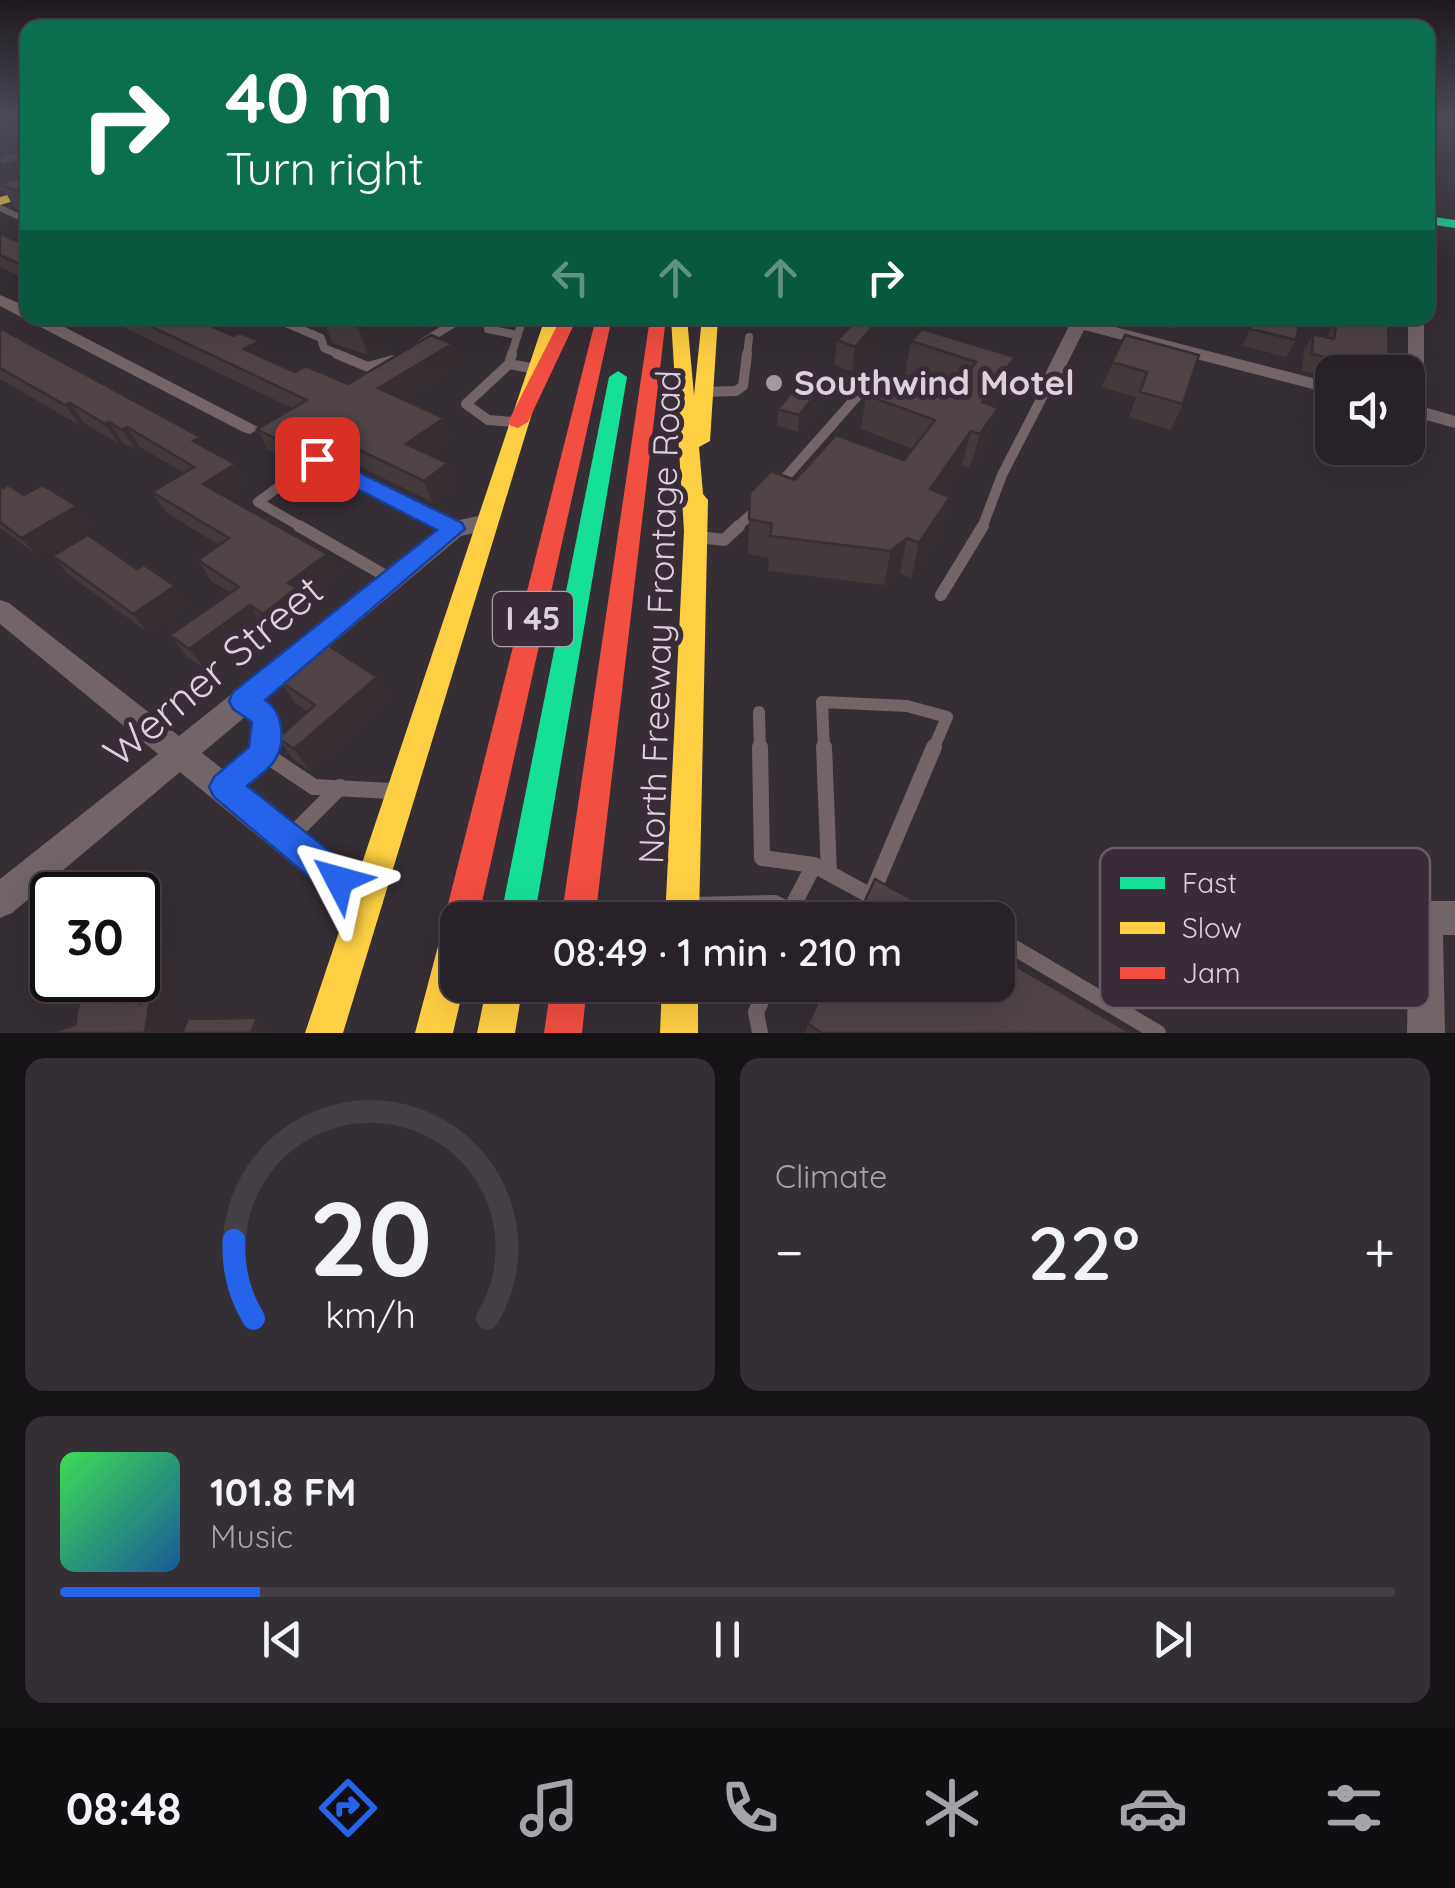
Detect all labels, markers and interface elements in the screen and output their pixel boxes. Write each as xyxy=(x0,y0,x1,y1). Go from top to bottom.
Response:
text: 40 m xyxy=(225,53,393,141)
icon: right xyxy=(60,60,190,190)
text: Turn right xyxy=(225,140,424,196)
icon: left xyxy=(543,250,598,305)
icon: ahead xyxy=(648,250,703,305)
icon: ahead xyxy=(753,250,808,305)
icon: right xyxy=(858,250,913,305)
map controls xyxy=(1315,355,1425,465)
button: sound xyxy=(1315,355,1425,465)
place label: Southwind Motel xyxy=(794,360,1075,404)
street label: North Freeway Frontage Road xyxy=(628,369,690,865)
marker: Southwind Motel xyxy=(763,372,785,394)
pin xyxy=(275,417,360,502)
icon: arrive xyxy=(290,432,345,487)
street label: Werner Street xyxy=(92,563,333,778)
road number: I 45 xyxy=(493,592,573,646)
position arrow xyxy=(287,828,391,932)
legend xyxy=(1100,848,1430,1008)
text: Fast xyxy=(1182,865,1237,900)
speed limit sign: 30 xyxy=(30,872,160,1002)
text: Slow xyxy=(1182,910,1242,945)
text: 08:49 · 1 min · 210 m xyxy=(553,928,902,976)
text: Jam xyxy=(1182,955,1241,990)
text: Climate xyxy=(775,1156,887,1196)
text: 20 xyxy=(308,1172,432,1302)
text: 22° xyxy=(1028,1205,1140,1299)
text: − xyxy=(775,1217,804,1286)
text: + xyxy=(1364,1217,1395,1286)
text: km/h xyxy=(325,1292,415,1337)
text: 101.8 FM xyxy=(210,1468,356,1516)
text: Music xyxy=(210,1516,293,1556)
icon: previous xyxy=(255,1612,310,1667)
icon: pause xyxy=(700,1612,755,1667)
icon: next xyxy=(1145,1612,1200,1667)
icon: directions xyxy=(313,1773,383,1843)
icon: music xyxy=(514,1773,584,1843)
icon: phone xyxy=(715,1773,785,1843)
icon: climate xyxy=(917,1773,987,1843)
icon: car xyxy=(1118,1773,1188,1843)
icon: filters xyxy=(1319,1773,1389,1843)
text: 08:48 xyxy=(66,1780,181,1836)

